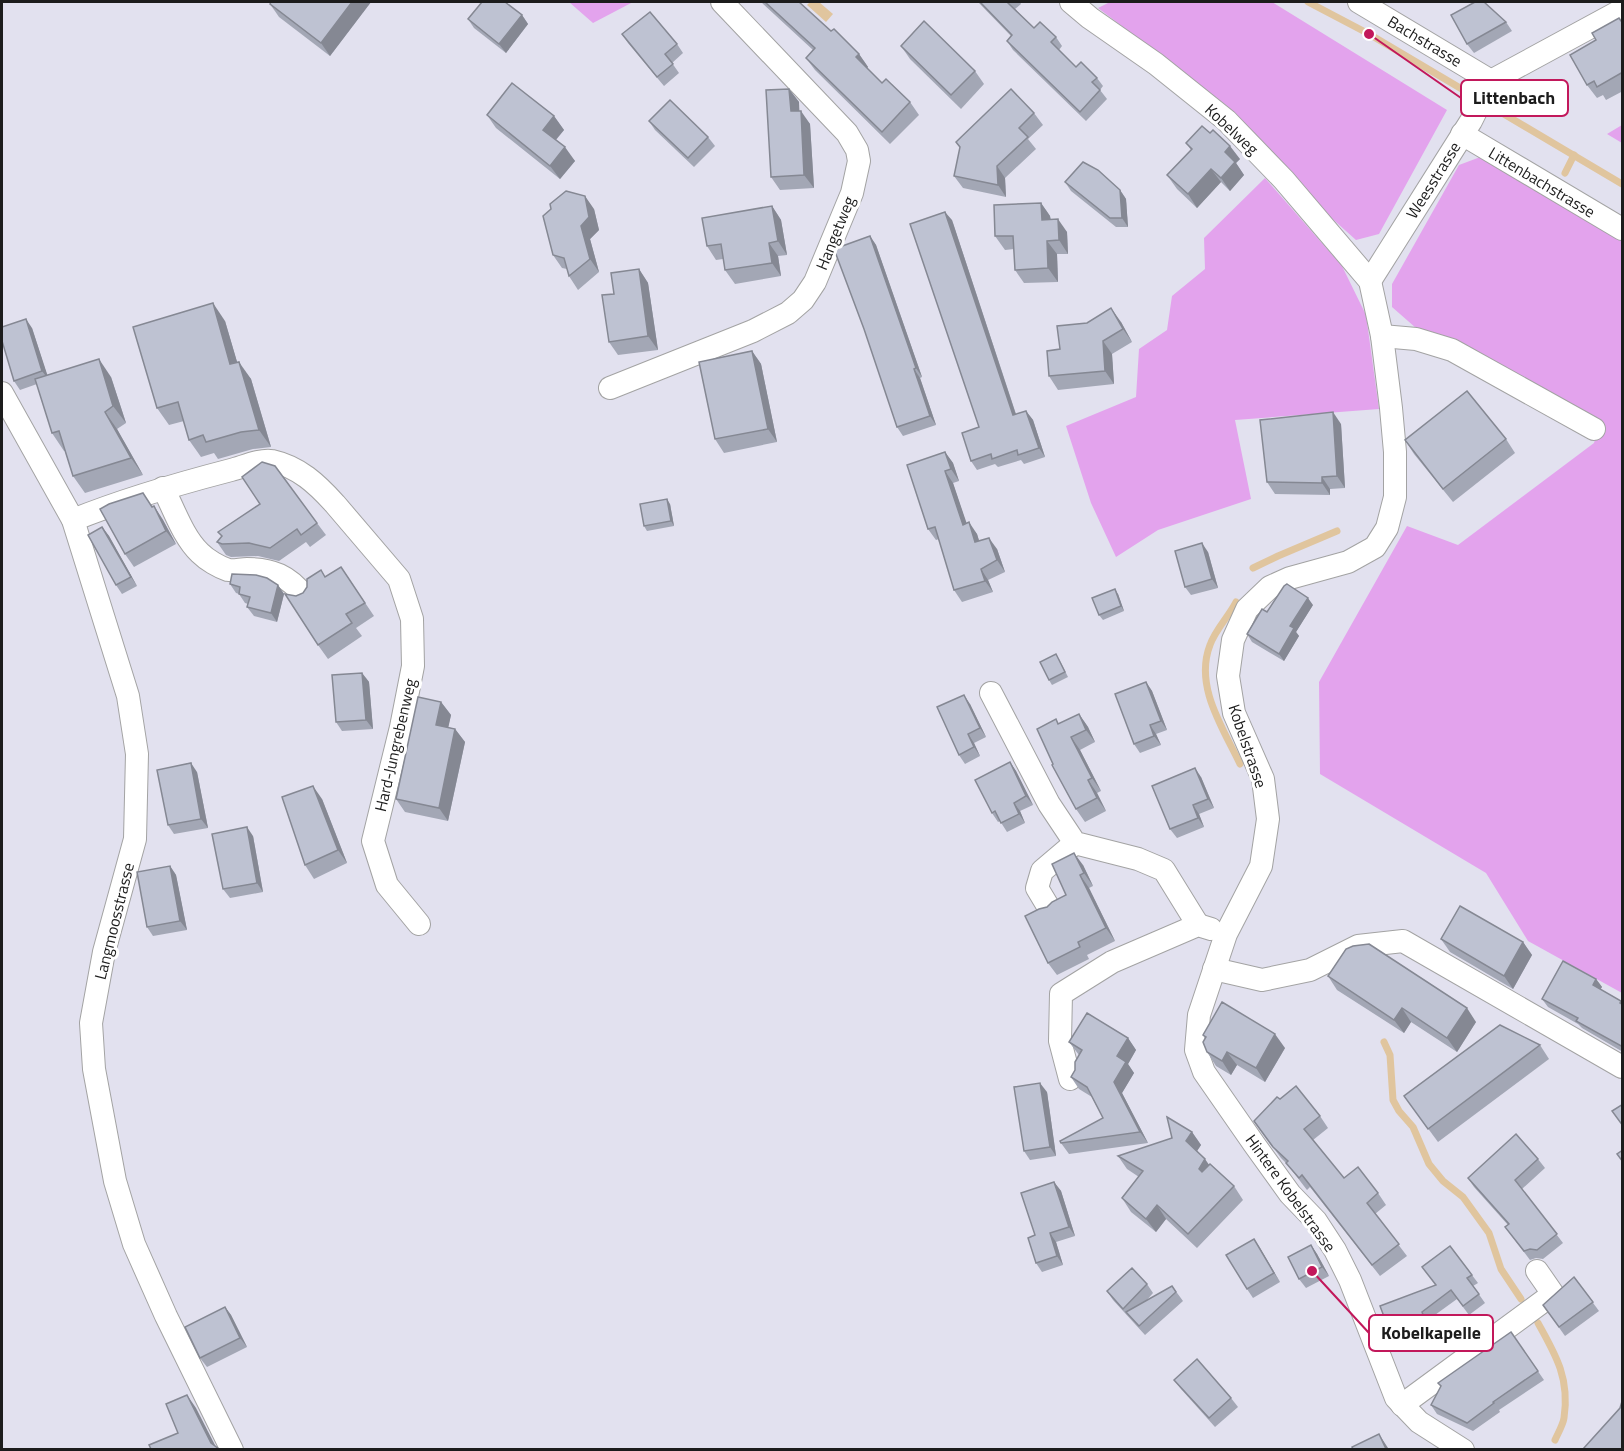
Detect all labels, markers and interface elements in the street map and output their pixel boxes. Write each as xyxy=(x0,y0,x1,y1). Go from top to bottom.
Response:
street label: Bachstrasse xyxy=(1383,9,1467,73)
callout: Littenbach xyxy=(1461,80,1568,116)
text: Littenbach xyxy=(1473,84,1555,111)
street label: Kobelweg xyxy=(1200,98,1264,160)
street label: Weesstrasse xyxy=(1400,137,1466,223)
street label: Littenbachstrasse xyxy=(1484,141,1600,223)
street label: Hangetweg xyxy=(809,192,861,274)
street label: Hard-Jungrebenweg xyxy=(368,676,422,814)
street label: Kobelstrasse xyxy=(1222,701,1274,791)
street label: Langmoosstrasse xyxy=(88,860,140,982)
street label: Hintere Kobelstrasse xyxy=(1240,1129,1342,1257)
callout: Kobelkapelle xyxy=(1369,1315,1493,1351)
text: Kobelkapelle xyxy=(1381,1319,1481,1346)

